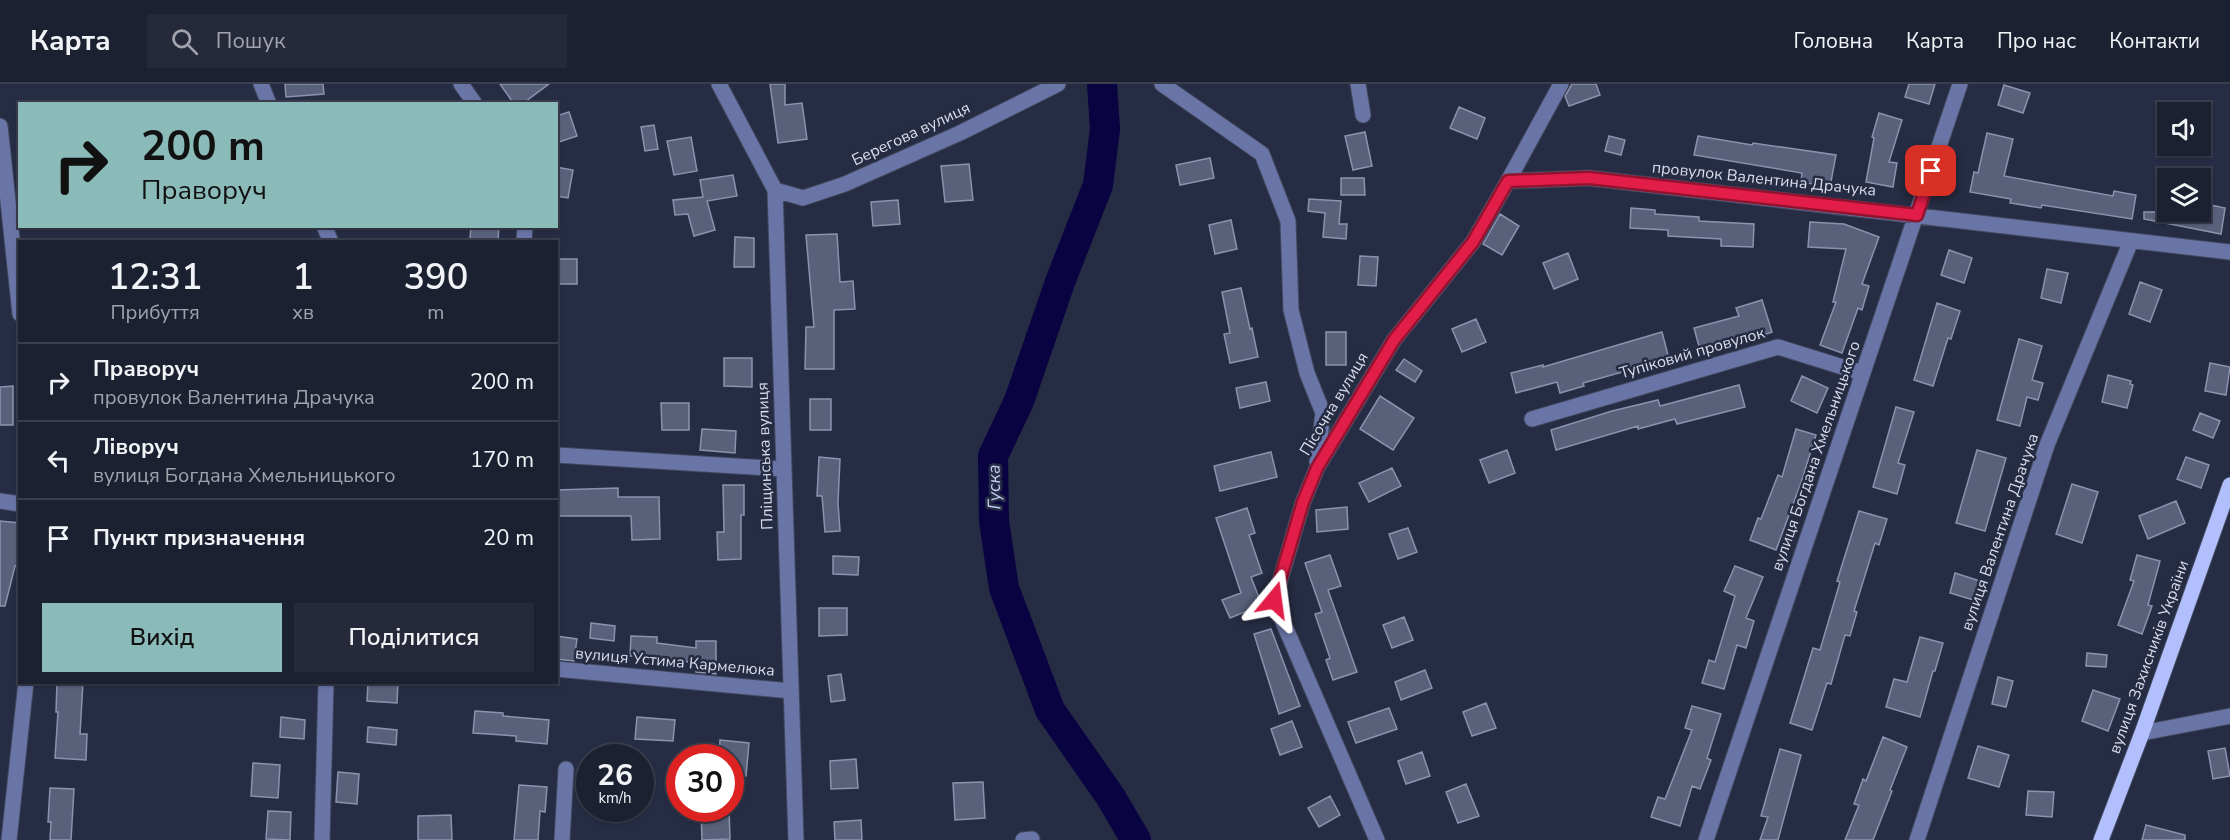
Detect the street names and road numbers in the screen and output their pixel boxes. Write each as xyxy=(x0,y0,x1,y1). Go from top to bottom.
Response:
street label: Берегова вулиця xyxy=(848,97,974,171)
street label: провулок Валентина Драчука xyxy=(1651,156,1877,202)
street label: Тупіковий провулок xyxy=(1617,322,1768,384)
street label: вулиця Богдана Хмельницького xyxy=(1766,338,1866,574)
street label: Пісочна вулиця xyxy=(1294,348,1374,460)
street label: Пліщинська вулиця xyxy=(751,382,779,530)
street label: вулиця Валентина Драчука xyxy=(1956,430,2044,634)
street label: вулиця Захисників України xyxy=(2104,557,2194,757)
street label: вулиця Устима Кармелюка xyxy=(574,642,776,682)

